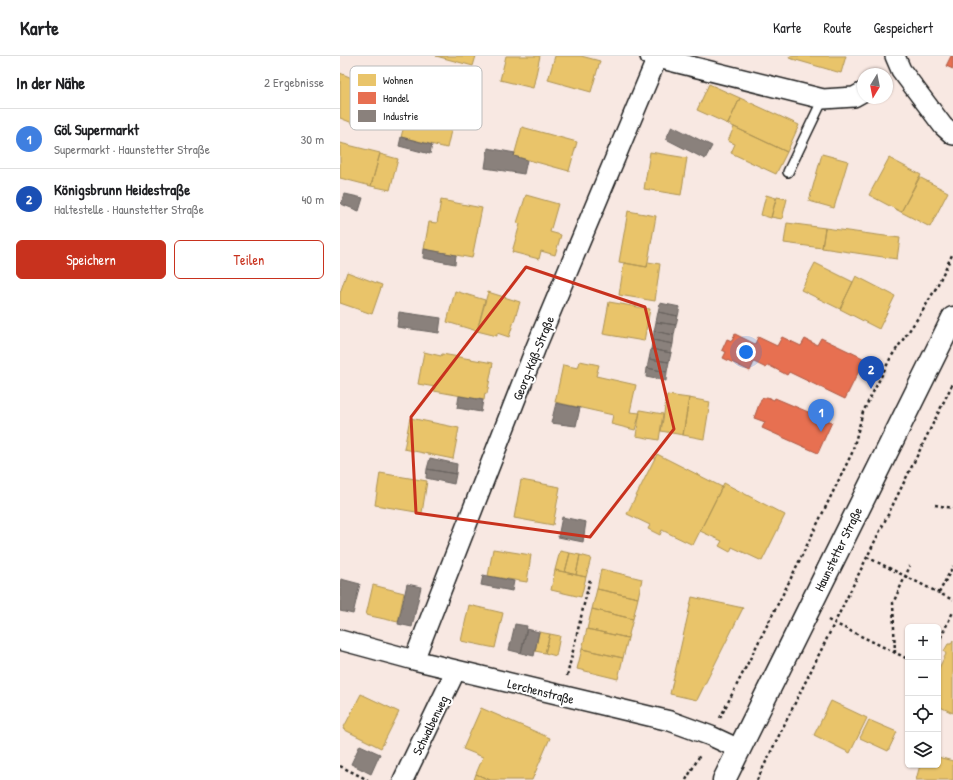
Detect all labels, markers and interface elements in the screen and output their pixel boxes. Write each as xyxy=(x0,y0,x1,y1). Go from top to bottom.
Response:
text: Karte xyxy=(20,15,59,41)
text: Karte xyxy=(773,18,802,37)
text: Route xyxy=(824,18,852,37)
text: Gespeichert xyxy=(874,18,933,37)
legend xyxy=(350,66,482,130)
north arrow xyxy=(857,68,893,104)
text: In der Nähe xyxy=(16,71,85,94)
text: 2 Ergebnisse xyxy=(264,73,324,91)
text: Wohnen xyxy=(383,73,413,87)
text: Handel xyxy=(383,91,409,105)
text: Industrie xyxy=(383,109,419,123)
text: Göl Supermarkt xyxy=(54,119,139,140)
text: 1 xyxy=(27,130,31,148)
text: 30 m xyxy=(301,130,324,148)
text: Supermarkt · Haunstetter Straße xyxy=(54,140,210,158)
text: Königsbrunn Heidestraße xyxy=(54,179,190,200)
text: 2 xyxy=(26,190,32,208)
text: 40 m xyxy=(301,190,324,208)
text: Haltestelle · Haunstetter Straße xyxy=(54,200,204,218)
button: Speichern xyxy=(16,240,166,279)
button: Teilen xyxy=(174,240,324,279)
street label: Georg-Käß-Straße xyxy=(508,313,558,403)
your location xyxy=(736,342,756,362)
pin: 2 xyxy=(858,356,884,389)
pin: 1 xyxy=(808,399,834,432)
street label: Haunstetter Straße xyxy=(810,504,866,594)
map controls xyxy=(905,624,941,768)
button: + xyxy=(905,624,941,660)
button: − xyxy=(905,660,941,696)
street label: Lerchenstraße xyxy=(506,674,576,708)
street label: Schwalbenweg xyxy=(408,692,452,758)
button: locate xyxy=(905,696,941,732)
button: layers xyxy=(905,732,941,768)

